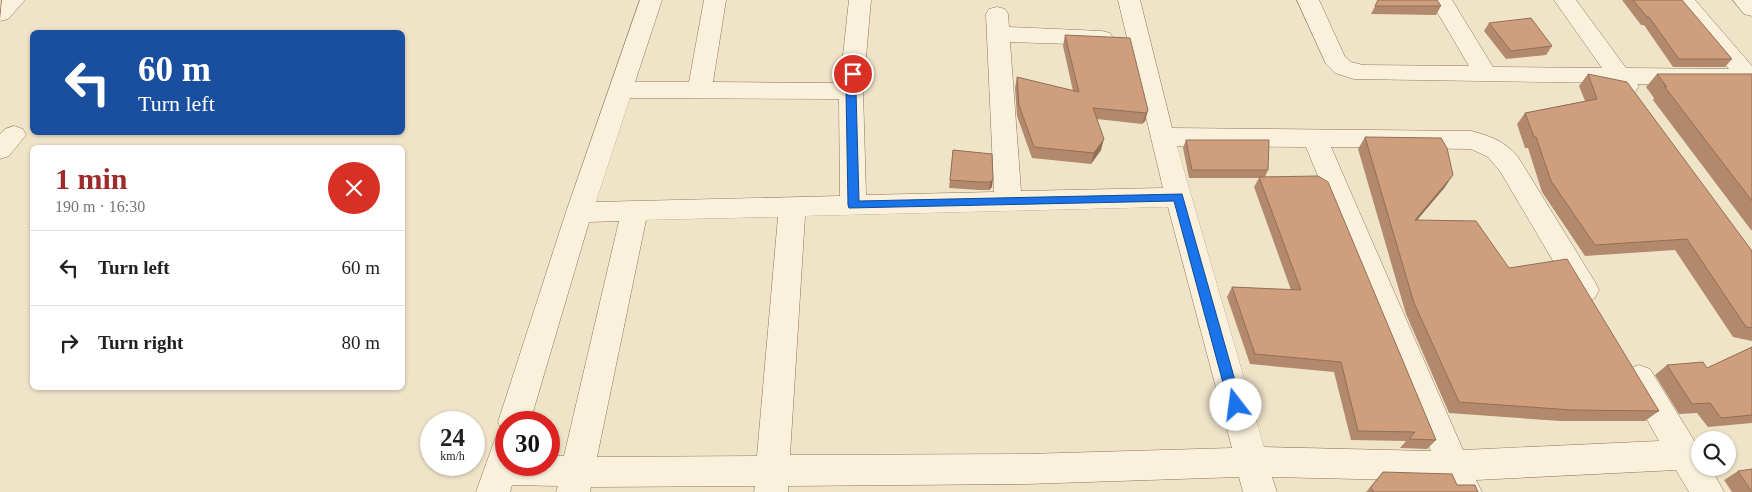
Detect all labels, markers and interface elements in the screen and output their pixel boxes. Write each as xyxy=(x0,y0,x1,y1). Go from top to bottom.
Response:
icon: left xyxy=(55,50,120,115)
text: 60 m xyxy=(138,50,211,89)
pin xyxy=(832,53,874,95)
icon: arrive xyxy=(839,60,867,88)
text: Turn left xyxy=(138,91,215,116)
text: 1 min xyxy=(55,162,128,195)
button: close xyxy=(328,162,380,214)
text: 190 m · 16:30 xyxy=(55,198,145,215)
icon: left xyxy=(55,254,83,282)
text: Turn left xyxy=(98,257,170,278)
text: 60 m xyxy=(341,257,380,278)
icon: right xyxy=(55,329,83,357)
text: Turn right xyxy=(98,332,183,353)
text: 80 m xyxy=(341,332,380,353)
position arrow xyxy=(1209,378,1261,430)
speed limit sign: 30 xyxy=(495,411,560,476)
text: 24 xyxy=(440,424,465,451)
map controls xyxy=(1691,431,1736,476)
button: search xyxy=(1691,431,1736,476)
text: km/h xyxy=(440,449,465,463)

